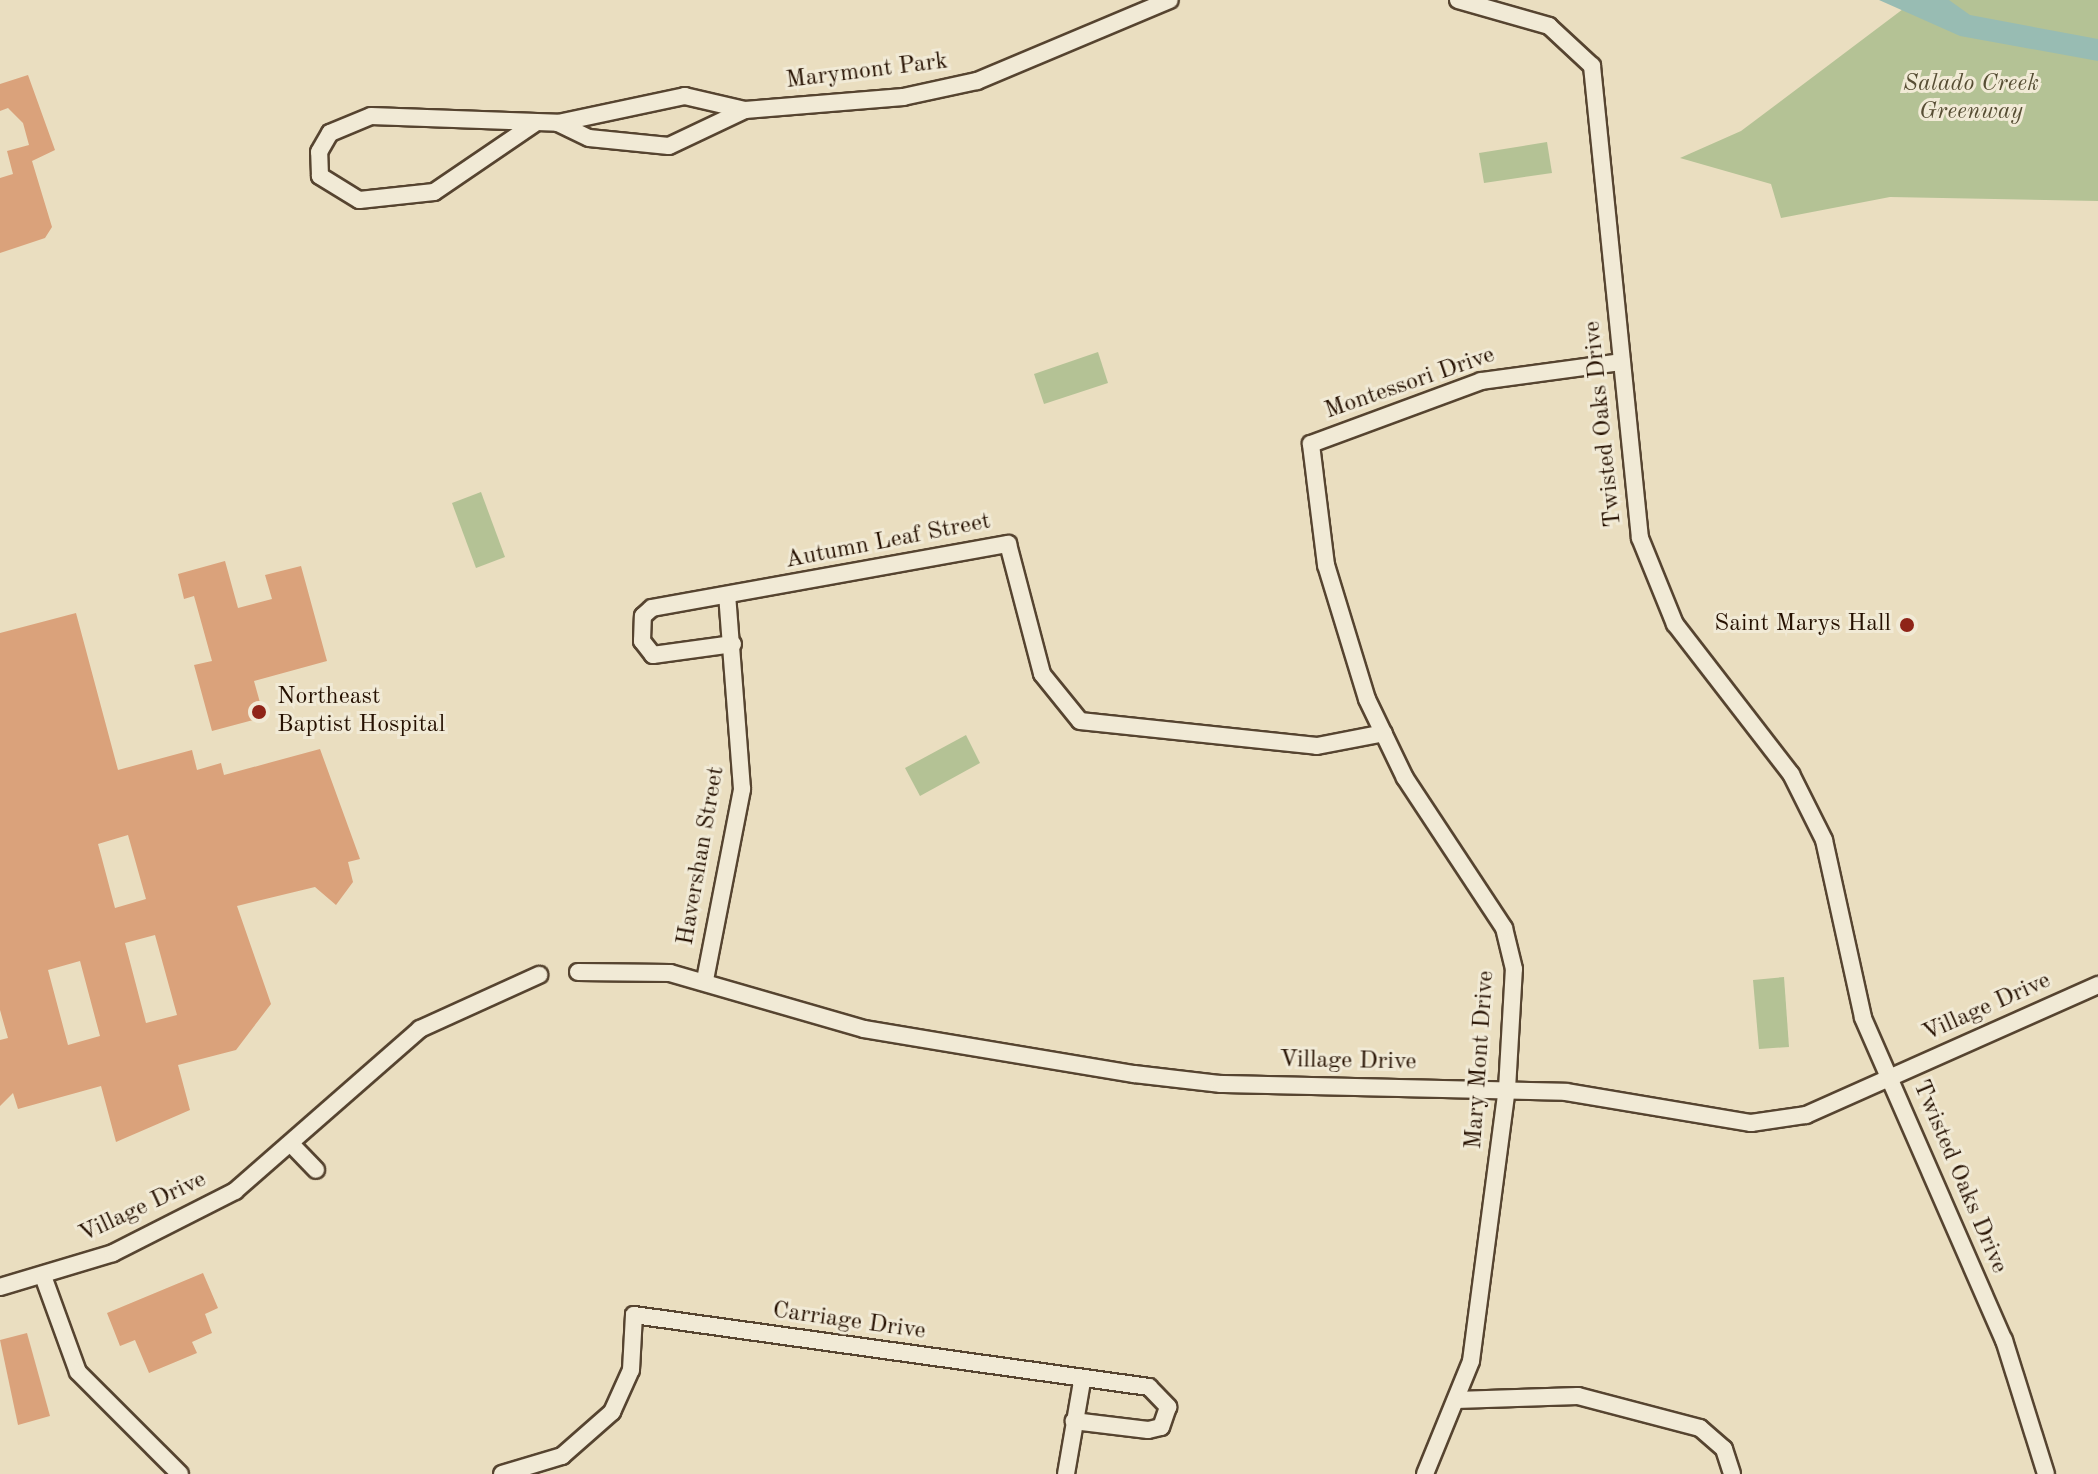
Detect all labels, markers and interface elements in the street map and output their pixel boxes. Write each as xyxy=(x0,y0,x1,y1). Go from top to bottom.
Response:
street label: Marymont Park xyxy=(784,48,950,96)
park label: Salado Creek Greenway xyxy=(1903,71,2039,127)
street label: Twisted Oaks Drive xyxy=(1579,319,1629,529)
street label: Montessori Drive xyxy=(1321,341,1499,427)
street label: Autumn Leaf Street xyxy=(783,508,993,576)
place label: Saint Marys Hall xyxy=(1714,611,1891,639)
marker: Saint Marys Hall xyxy=(1898,616,1916,634)
place label: Northeast Baptist Hospital xyxy=(277,684,445,740)
marker: Northeast Baptist Hospital xyxy=(248,701,270,723)
street label: Havershan Street xyxy=(672,764,732,948)
street label: Village Drive xyxy=(1919,967,2055,1049)
street label: Mary Mont Drive xyxy=(1460,970,1502,1150)
street label: Village Drive xyxy=(1279,1046,1417,1078)
street label: Twisted Oaks Drive xyxy=(1905,1076,2013,1278)
street label: Village Drive xyxy=(75,1166,211,1250)
street label: Carriage Drive xyxy=(771,1297,927,1347)

